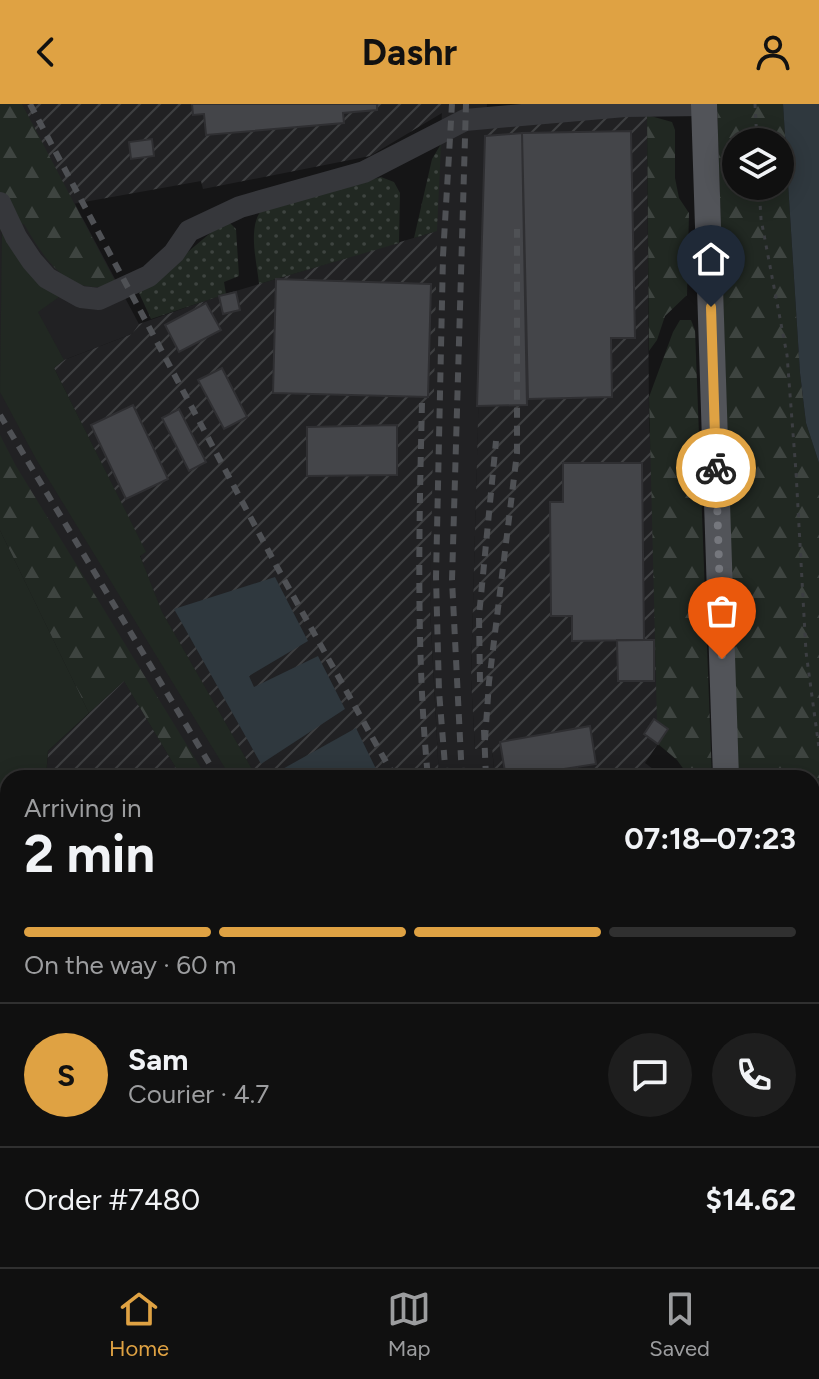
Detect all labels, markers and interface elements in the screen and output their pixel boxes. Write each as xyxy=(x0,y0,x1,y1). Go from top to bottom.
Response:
icon: back xyxy=(24,30,68,74)
icon: person xyxy=(751,30,795,74)
text: Dashr xyxy=(362,31,457,74)
map controls xyxy=(722,128,794,200)
button: layers xyxy=(722,128,794,200)
pin xyxy=(677,225,745,307)
icon: home xyxy=(689,237,733,281)
courier xyxy=(676,428,756,508)
icon: bike xyxy=(694,446,738,490)
pin xyxy=(688,577,756,659)
icon: bag xyxy=(700,589,744,633)
text: Arriving in xyxy=(24,792,142,824)
text: 07:18–07:23 xyxy=(624,820,796,857)
text: 2 min xyxy=(24,823,155,885)
text: On the way · 60 m xyxy=(24,949,236,981)
button: chat xyxy=(608,1033,692,1117)
button: phone xyxy=(712,1033,796,1117)
text: Sam xyxy=(128,1041,188,1078)
text: S xyxy=(57,1057,75,1094)
text: Courier · 4.7 xyxy=(128,1078,269,1110)
text: Order #7480 xyxy=(24,1181,200,1218)
text: $14.62 xyxy=(706,1181,796,1218)
tab: Home xyxy=(109,1287,169,1362)
tab: Map xyxy=(387,1287,431,1362)
tab: Saved xyxy=(649,1287,710,1362)

